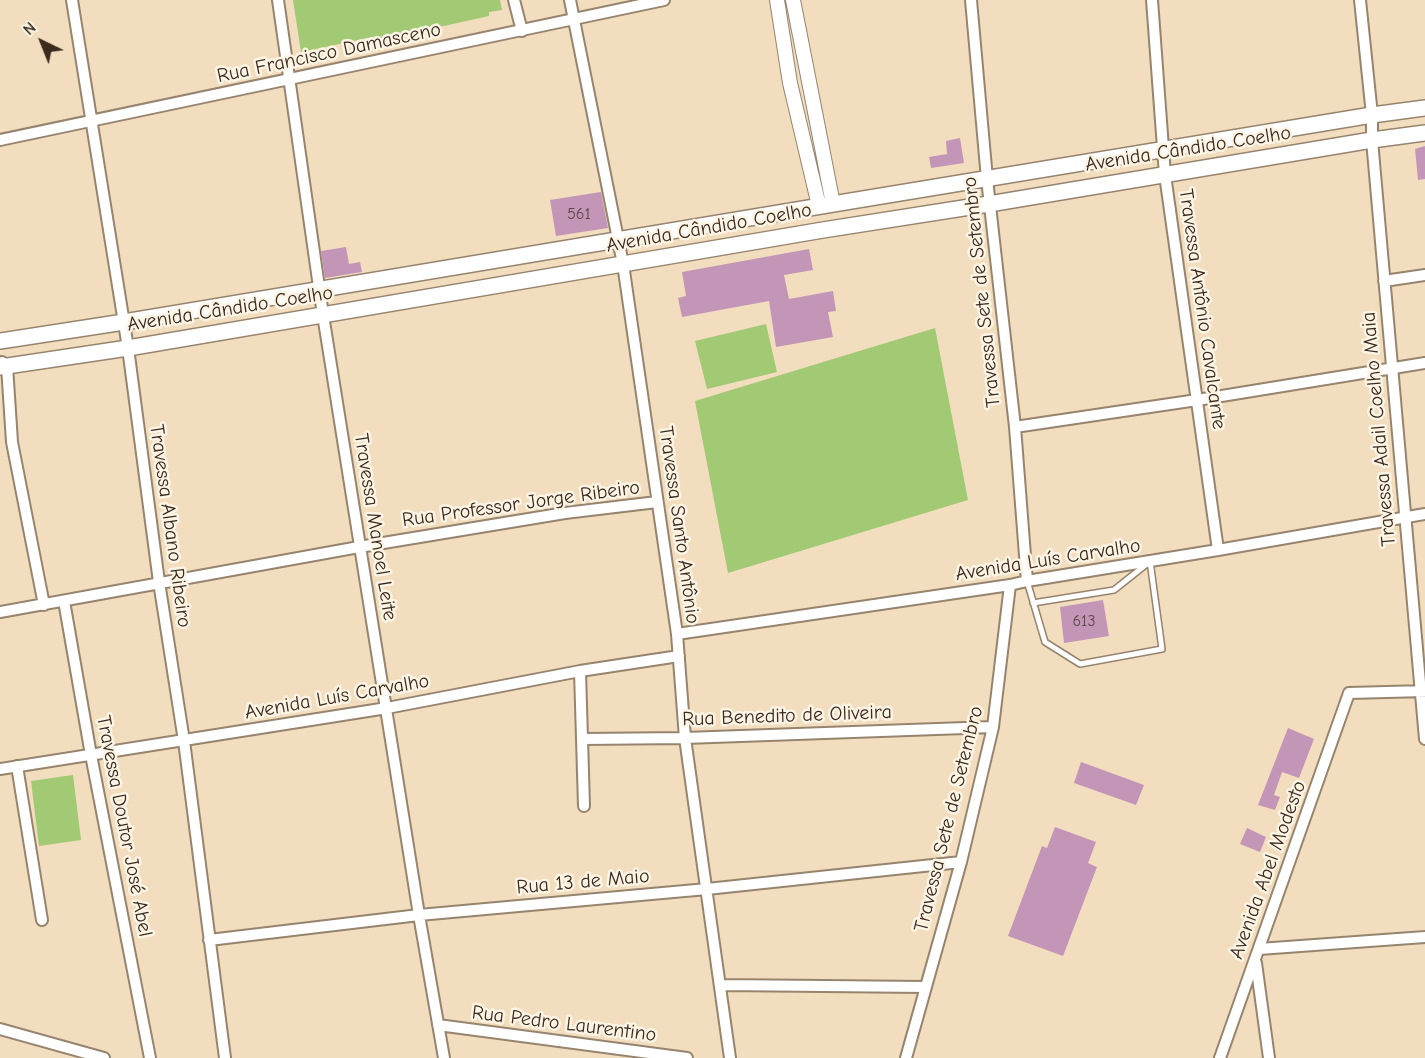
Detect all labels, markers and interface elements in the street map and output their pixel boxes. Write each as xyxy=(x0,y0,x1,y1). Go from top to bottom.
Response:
north arrow xyxy=(12,12,72,72)
street label: Rua Francisco Damasceno xyxy=(215,18,443,88)
text: N xyxy=(20,19,40,39)
street label: Avenida Cândido Coelho xyxy=(1083,121,1293,177)
street label: Travessa Sete de Setembro xyxy=(958,176,1006,408)
street label: Travessa Antônio Cavalcante xyxy=(1173,187,1231,431)
street label: Avenida Cândido Coelho xyxy=(604,198,814,258)
house number: 561 xyxy=(567,204,591,224)
street label: Avenida Cândido Coelho xyxy=(125,281,335,337)
street label: Travessa Adail Coelho Maia xyxy=(1357,311,1401,547)
street label: Travessa Albano Ribeiro xyxy=(144,423,196,629)
street label: Travessa Santo Antônio xyxy=(653,425,705,625)
street label: Travessa Manoel Leite xyxy=(348,432,402,622)
street label: Rua Professor Jorge Ribeiro xyxy=(401,475,641,533)
street label: Avenida Luís Carvalho xyxy=(954,534,1142,586)
house number: 613 xyxy=(1072,611,1096,631)
street label: Avenida Luís Carvalho xyxy=(243,669,431,725)
street label: Rua Benedito de Oliveira xyxy=(682,700,892,732)
street label: Travessa Sete de Setembro xyxy=(909,704,989,934)
street label: Travessa Doutor José Abel xyxy=(91,713,157,939)
street label: Avenida Abel Modesto xyxy=(1225,777,1311,963)
street label: Rua 13 de Maio xyxy=(516,864,650,900)
street label: Rua Pedro Laurentino xyxy=(470,1001,658,1047)

